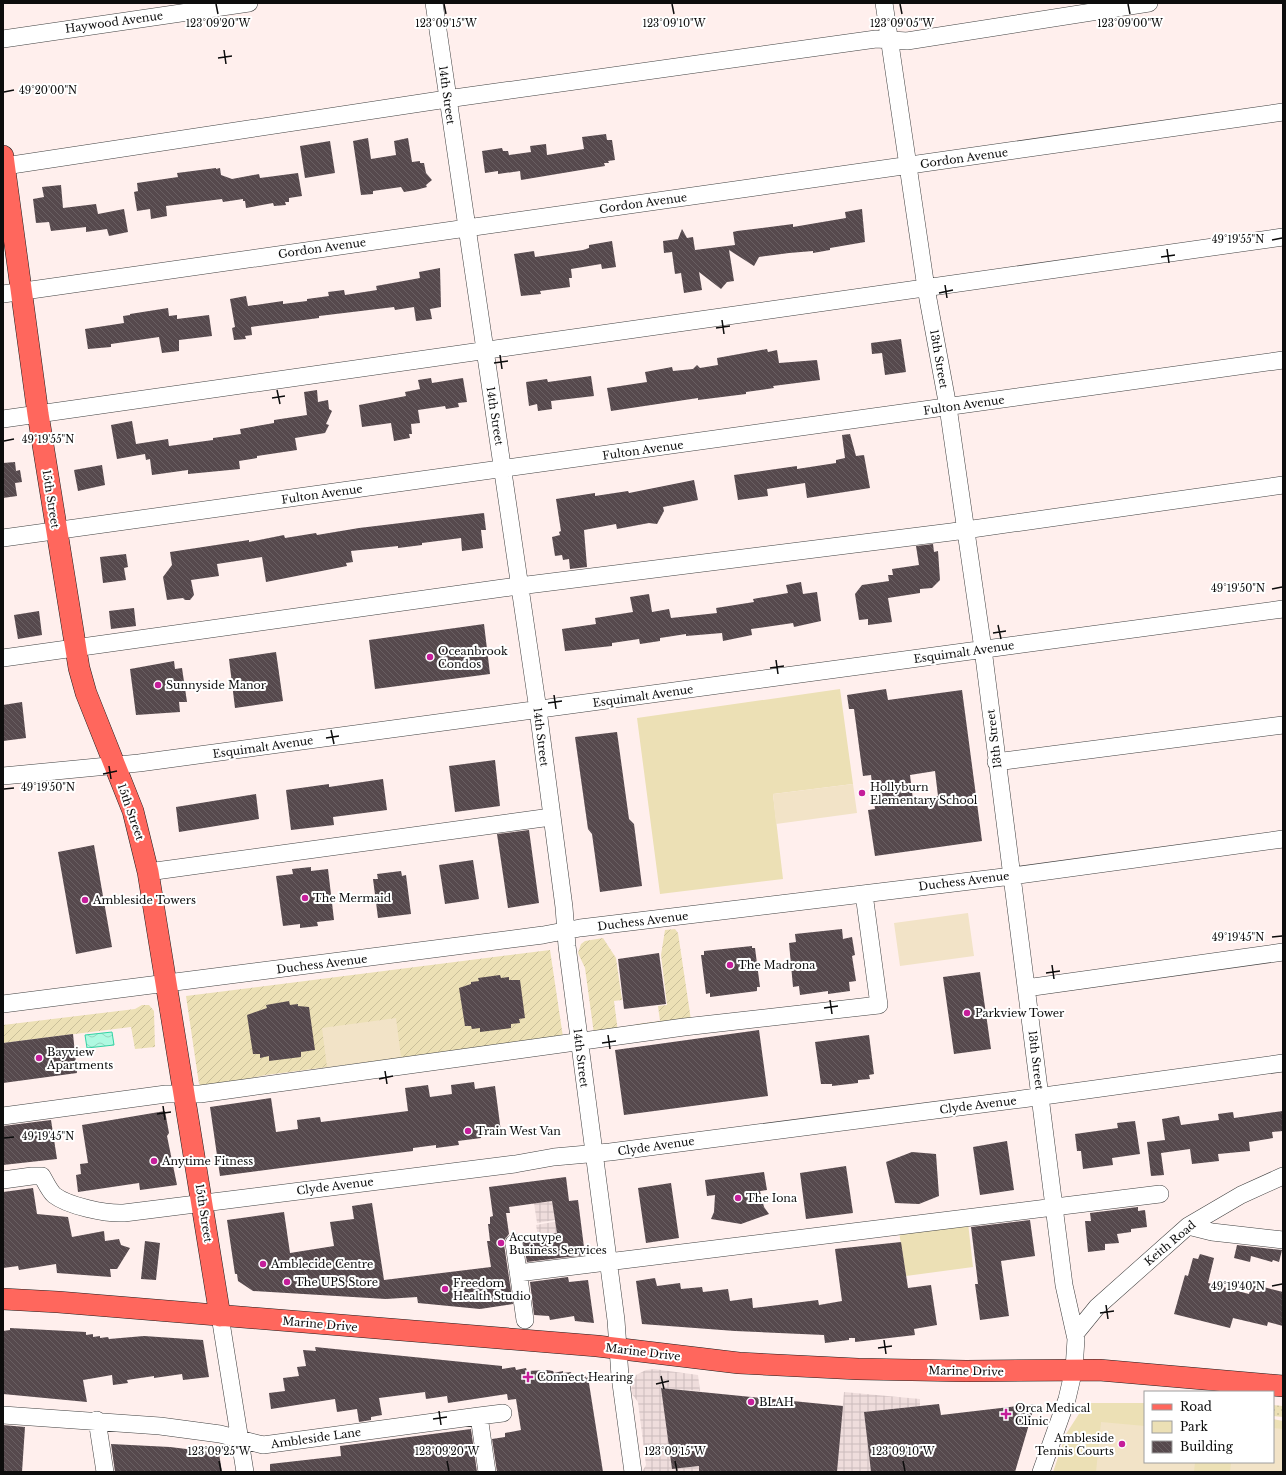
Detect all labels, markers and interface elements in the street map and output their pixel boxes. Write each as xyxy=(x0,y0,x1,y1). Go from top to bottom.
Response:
street label: Haywood Avenue xyxy=(64,8,164,36)
text: 123°09'20"W xyxy=(186,17,251,30)
text: 123°09'15"W xyxy=(415,17,477,30)
text: 123°09'10"W xyxy=(643,17,706,30)
text: 123°09'05"W xyxy=(870,17,934,30)
text: 123°09'00"W xyxy=(1097,17,1163,30)
street label: 14th Street xyxy=(436,65,458,126)
text: 49°20'00"N xyxy=(19,84,77,97)
street label: Gordon Avenue xyxy=(919,145,1009,171)
street label: Gordon Avenue xyxy=(598,190,688,216)
text: 49°19'55"N xyxy=(1212,233,1264,246)
street label: Gordon Avenue xyxy=(277,235,367,261)
street label: 13th Street xyxy=(927,328,951,390)
street label: 14th Street xyxy=(483,386,507,447)
street label: Fulton Avenue xyxy=(922,392,1006,418)
text: 49°19'55"N xyxy=(22,433,74,446)
street label: Fulton Avenue xyxy=(601,437,685,463)
street label: 15th Street xyxy=(39,469,63,530)
street label: Fulton Avenue xyxy=(280,481,364,507)
text: 49°19'50"N xyxy=(1211,582,1265,595)
street label: Esquimalt Avenue xyxy=(913,638,1015,666)
place label: Oceanbrook Condos xyxy=(438,644,508,671)
marker: Oceanbrook Condos xyxy=(425,652,435,662)
place label: Sunnyside Manor xyxy=(166,678,267,692)
marker: Sunnyside Manor xyxy=(153,680,163,690)
street label: Esquimalt Avenue xyxy=(592,682,694,710)
street label: 14th Street xyxy=(530,707,552,768)
street label: 13th Street xyxy=(983,708,1005,769)
street label: Esquimalt Avenue xyxy=(212,733,314,761)
place label: Hollyburn Elementary School xyxy=(870,780,978,807)
text: 49°19'50"N xyxy=(21,781,75,794)
street label: 15th Street xyxy=(115,782,148,843)
marker: Hollyburn Elementary School xyxy=(857,788,867,798)
street label: Duchess Avenue xyxy=(918,868,1010,894)
place label: The Mermaid xyxy=(313,891,392,905)
place label: Ambleside Towers xyxy=(92,893,196,907)
marker: The Mermaid xyxy=(300,893,310,903)
marker: Ambleside Towers xyxy=(80,895,90,905)
street label: Duchess Avenue xyxy=(597,908,689,934)
text: 49°19'45"N xyxy=(1212,931,1264,944)
street label: Duchess Avenue xyxy=(276,951,368,977)
place label: The Madrona xyxy=(738,958,816,972)
marker: The Madrona xyxy=(725,960,735,970)
place label: Parkview Tower xyxy=(975,1006,1065,1020)
marker: Parkview Tower xyxy=(962,1008,972,1018)
street label: 14th Street xyxy=(570,1028,592,1089)
street label: 13th Street xyxy=(1025,1030,1047,1091)
place label: Bayview Apartments xyxy=(46,1045,113,1072)
marker: Bayview Apartments xyxy=(34,1053,44,1063)
street label: Clyde Avenue xyxy=(939,1093,1017,1117)
place label: Train West Van xyxy=(476,1124,561,1138)
marker: Train West Van xyxy=(463,1126,473,1136)
text: 49°19'45"N xyxy=(22,1130,74,1143)
street label: Clyde Avenue xyxy=(617,1134,695,1158)
place label: Anytime Fitness xyxy=(161,1154,253,1168)
marker: Anytime Fitness xyxy=(149,1156,159,1166)
street label: Clyde Avenue xyxy=(296,1174,374,1198)
street label: 15th Street xyxy=(192,1183,216,1244)
place label: The Iona xyxy=(746,1191,798,1205)
marker: The Iona xyxy=(733,1193,743,1203)
street label: Keith Road xyxy=(1142,1217,1199,1268)
place label: Accutype Business Services xyxy=(508,1230,607,1257)
marker: Accutype Business Services xyxy=(496,1238,506,1248)
place label: Amblecide Centre xyxy=(270,1257,373,1271)
marker: Amblecide Centre xyxy=(258,1259,268,1269)
place label: The UPS Store xyxy=(295,1275,378,1289)
place label: Freedom Health Studio xyxy=(453,1276,531,1303)
marker: The UPS Store xyxy=(282,1277,292,1287)
text: 49°19'40"N xyxy=(1211,1280,1265,1293)
marker: Freedom Health Studio xyxy=(440,1284,450,1294)
street label: Marine Drive xyxy=(282,1314,358,1334)
street label: Marine Drive xyxy=(605,1340,681,1364)
street label: Marine Drive xyxy=(928,1363,1004,1379)
place label: Connect Hearing xyxy=(537,1370,634,1384)
marker: Connect Hearing xyxy=(522,1371,534,1383)
legend xyxy=(1144,1391,1274,1463)
place label: BLAH xyxy=(759,1395,794,1409)
marker: BLAH xyxy=(746,1397,756,1407)
text: Road xyxy=(1180,1399,1212,1414)
place label: Orca Medical Clinic xyxy=(1015,1401,1091,1428)
marker: Orca Medical Clinic xyxy=(1000,1408,1012,1420)
text: Park xyxy=(1180,1419,1208,1434)
street label: Ambleside Lane xyxy=(269,1425,362,1451)
place label: Ambleside Tennis Courts xyxy=(1035,1431,1114,1458)
marker: Ambleside Tennis Courts xyxy=(1117,1439,1127,1449)
text: Building xyxy=(1180,1439,1234,1454)
text: 123°09'25"W xyxy=(187,1445,251,1458)
text: 123°09'20"W xyxy=(415,1445,480,1458)
text: 123°09'15"W xyxy=(644,1445,706,1458)
text: 123°09'10"W xyxy=(872,1445,935,1458)

